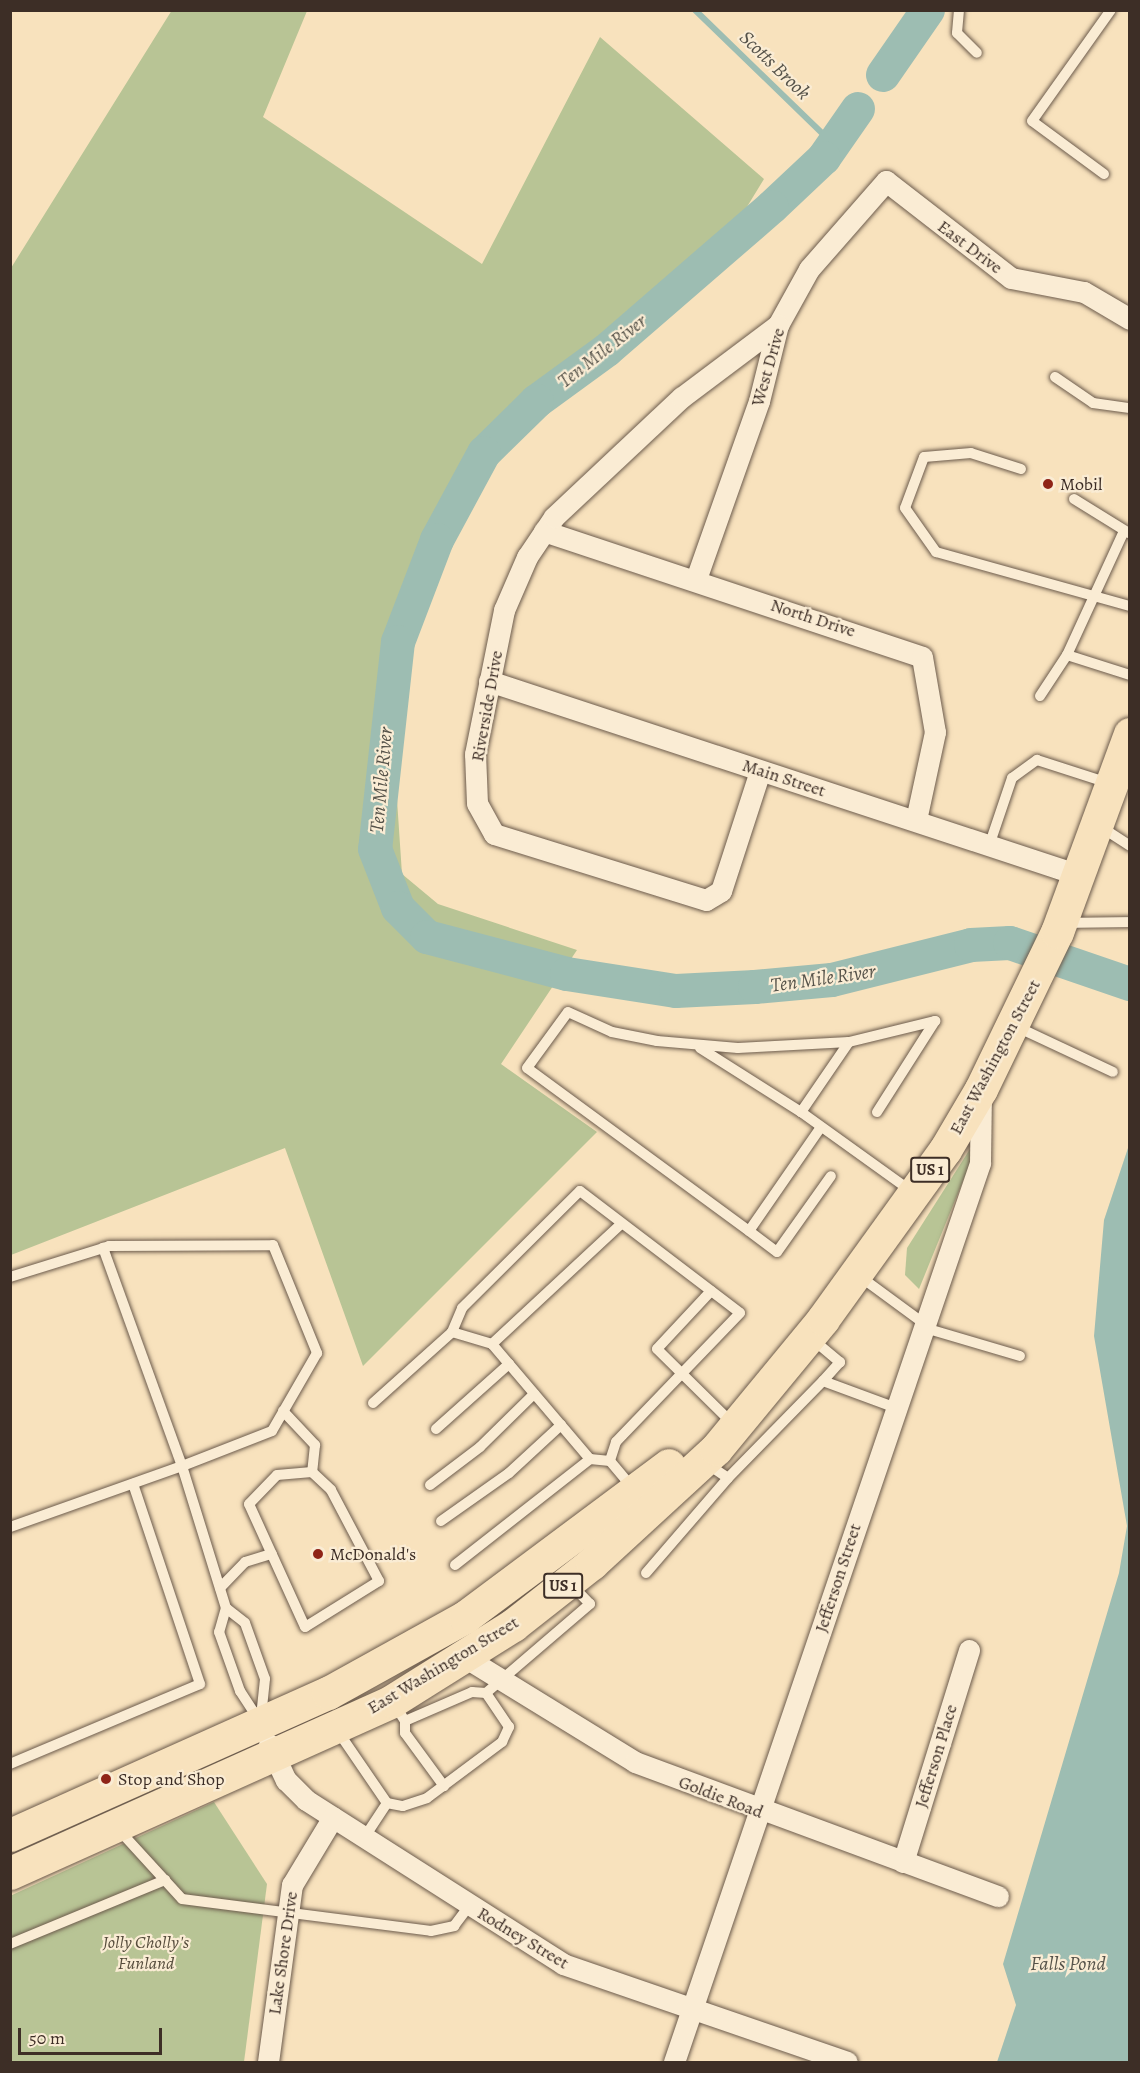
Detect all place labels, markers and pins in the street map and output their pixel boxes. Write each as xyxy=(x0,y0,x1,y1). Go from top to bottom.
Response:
place label: Mobil xyxy=(1060,473,1102,495)
marker: Mobil xyxy=(1041,477,1055,491)
place label: McDonald's xyxy=(330,1543,416,1565)
marker: McDonald's xyxy=(311,1547,325,1561)
place label: Stop and Shop xyxy=(118,1768,224,1790)
marker: Stop and Shop xyxy=(99,1772,113,1786)

